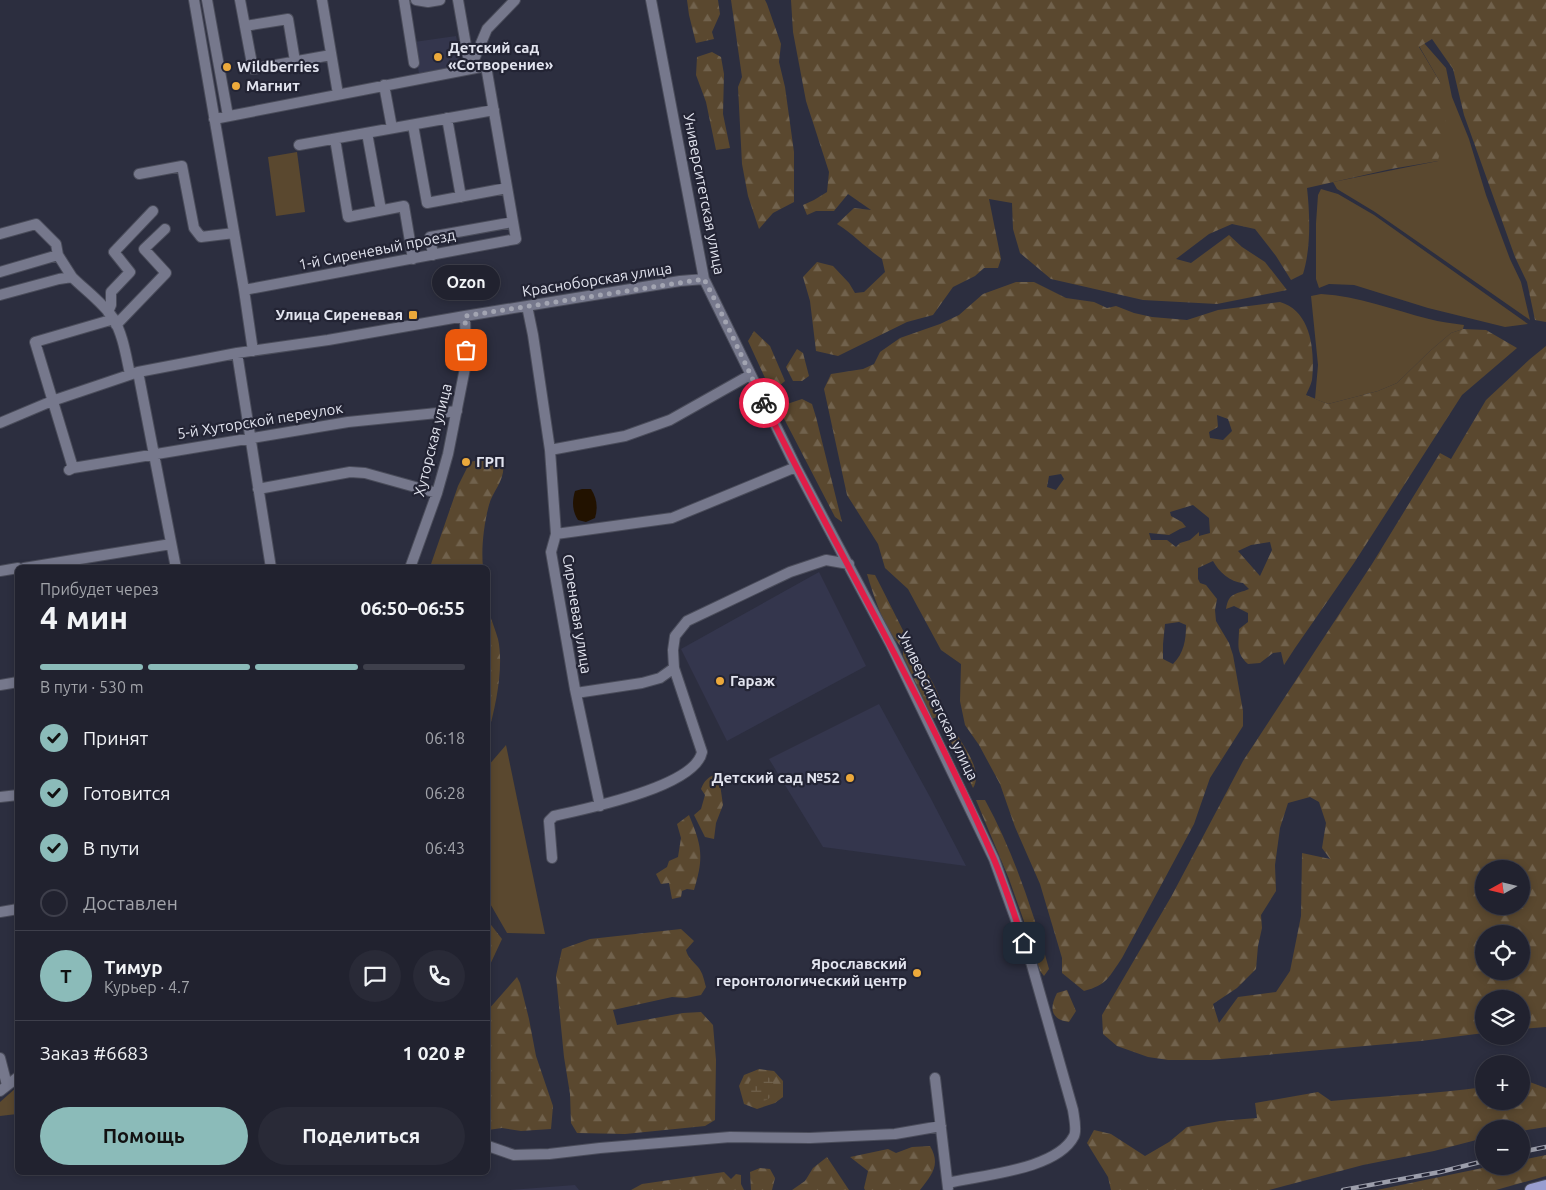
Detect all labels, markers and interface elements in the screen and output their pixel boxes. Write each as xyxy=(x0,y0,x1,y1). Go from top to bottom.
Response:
place label: Детский сад «Сотворение» xyxy=(448,39,554,73)
marker: Детский сад «Сотворение» xyxy=(432,51,444,63)
place label: Wildberries xyxy=(237,58,319,75)
marker: Wildberries xyxy=(221,61,233,73)
place label: Магнит xyxy=(246,77,300,94)
marker: Магнит xyxy=(230,80,242,92)
street label: Университетская улица xyxy=(681,112,728,276)
street label: 1-й Сиреневый проезд xyxy=(297,226,457,273)
street label: Красноборская улица xyxy=(521,259,673,300)
callout: Ozon xyxy=(432,265,500,300)
text: Ozon xyxy=(446,273,486,291)
place label: Улица Сиреневая xyxy=(276,306,403,323)
marker: Улица Сиреневая xyxy=(407,309,419,321)
pin xyxy=(445,329,487,371)
icon: bag xyxy=(452,336,480,364)
courier xyxy=(739,378,789,428)
street label: Хуторская улица xyxy=(410,382,455,498)
icon: bike xyxy=(750,389,778,417)
street label: 5-й Хуторской переулок xyxy=(176,399,344,442)
place label: ГРП xyxy=(476,453,505,470)
marker: ГРП xyxy=(460,456,472,468)
street label: Сиреневая улица xyxy=(560,553,595,675)
text: Прибудет через xyxy=(40,580,159,598)
text: 06:50–06:55 xyxy=(360,597,465,619)
text: 4 мин xyxy=(40,599,128,635)
street label: Университетская улица xyxy=(895,628,982,783)
place label: Гараж xyxy=(730,672,776,689)
marker: Гараж xyxy=(714,675,726,687)
text: В пути · 530 m xyxy=(40,678,143,696)
icon: check xyxy=(40,724,68,752)
text: Принят xyxy=(83,727,148,749)
text: 06:18 xyxy=(425,729,465,747)
place label: Детский сад №52 xyxy=(712,769,840,786)
marker: Детский сад №52 xyxy=(844,772,856,784)
icon: check xyxy=(40,779,68,807)
text: Готовится xyxy=(83,782,170,804)
text: 06:28 xyxy=(425,784,465,802)
icon: check xyxy=(40,834,68,862)
text: В пути xyxy=(83,837,140,859)
text: 06:43 xyxy=(425,839,465,857)
north arrow xyxy=(1475,860,1530,915)
map controls xyxy=(1475,860,1530,1175)
text: Доставлен xyxy=(83,892,178,914)
pin xyxy=(1003,922,1045,964)
button: locate xyxy=(1475,925,1530,980)
icon: home xyxy=(1010,929,1038,957)
button: chat xyxy=(349,950,401,1002)
button: phone xyxy=(413,950,465,1002)
place label: Ярославский геронтологический центр xyxy=(716,955,907,989)
text: Тимур xyxy=(104,956,163,978)
text: Т xyxy=(60,965,72,987)
marker: Ярославский геронтологический центр xyxy=(911,967,923,979)
text: Курьер · 4.7 xyxy=(104,978,190,996)
button: layers xyxy=(1475,990,1530,1045)
text: Заказ #6683 xyxy=(40,1042,149,1064)
text: 1 020 ₽ xyxy=(402,1042,465,1064)
button: + xyxy=(1475,1055,1530,1110)
button: Помощь xyxy=(40,1107,248,1165)
button: Поделиться xyxy=(258,1107,465,1165)
button: − xyxy=(1475,1120,1530,1175)

